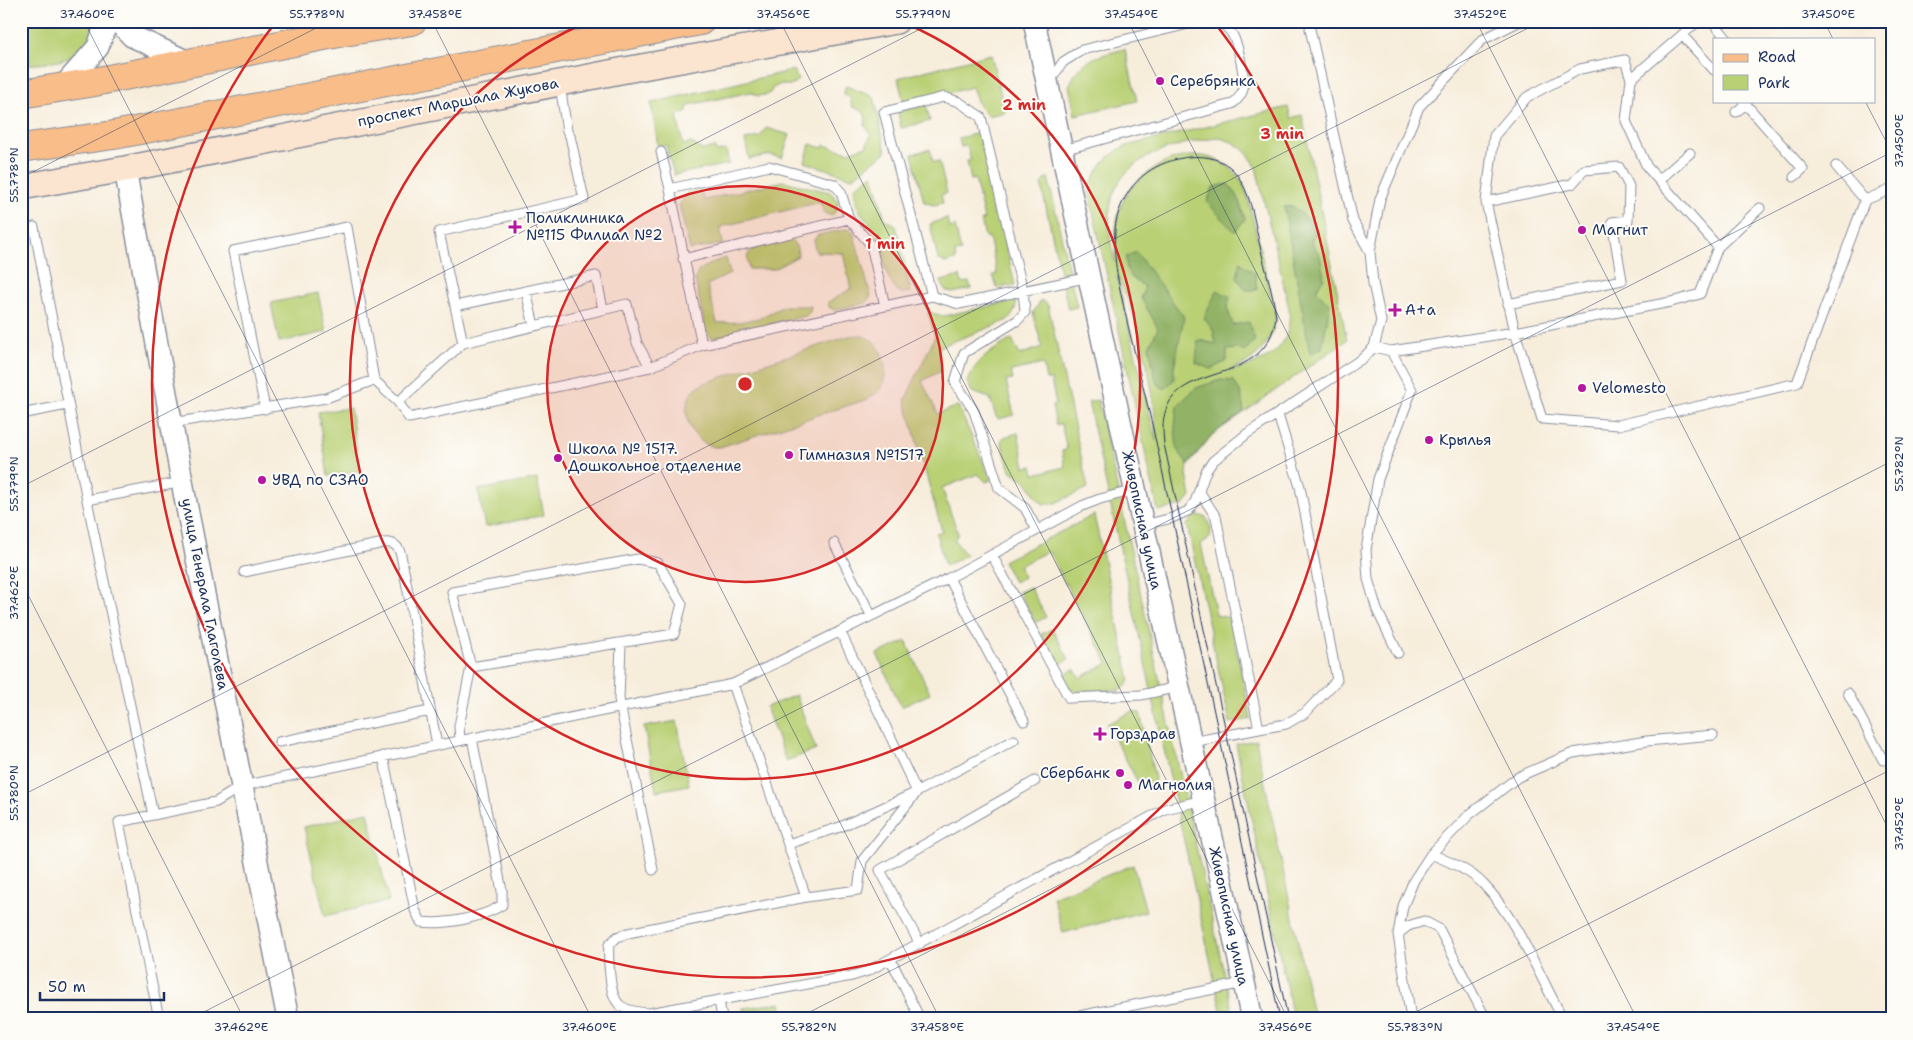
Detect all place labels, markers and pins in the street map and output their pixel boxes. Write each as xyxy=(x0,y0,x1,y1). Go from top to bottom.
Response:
place label: Серебрянка xyxy=(1170,71,1257,91)
marker: Серебрянка xyxy=(1154,75,1166,87)
place label: Поликлиника №115 Филиал №2 xyxy=(526,208,663,245)
marker: Поликлиника №115 Филиал №2 xyxy=(508,220,522,234)
place label: Магнит xyxy=(1592,220,1648,240)
marker: Магнит xyxy=(1576,224,1588,236)
place label: А+а xyxy=(1405,300,1436,320)
marker: А+а xyxy=(1389,304,1401,316)
centre of rings xyxy=(736,375,754,393)
place label: Velomesto xyxy=(1592,378,1666,398)
marker: Velomesto xyxy=(1576,382,1588,394)
place label: Крылья xyxy=(1439,430,1492,450)
marker: Крылья xyxy=(1423,434,1435,446)
place label: Школа № 1517. Дошкольное отделение xyxy=(568,439,742,476)
place label: Гимназия №1517 xyxy=(799,445,924,465)
marker: Гимназия №1517 xyxy=(783,449,795,461)
marker: Школа № 1517. Дошкольное отделение xyxy=(552,452,564,464)
place label: УВД по СЗАО xyxy=(272,470,369,490)
marker: УВД по СЗАО xyxy=(256,474,268,486)
place label: Горздрав xyxy=(1110,724,1176,744)
marker: Горздрав xyxy=(1094,728,1106,740)
place label: Сбербанк xyxy=(1040,763,1110,783)
marker: Сбербанк xyxy=(1114,767,1126,779)
place label: Магнолия xyxy=(1138,775,1212,795)
marker: Магнолия xyxy=(1122,779,1134,791)

